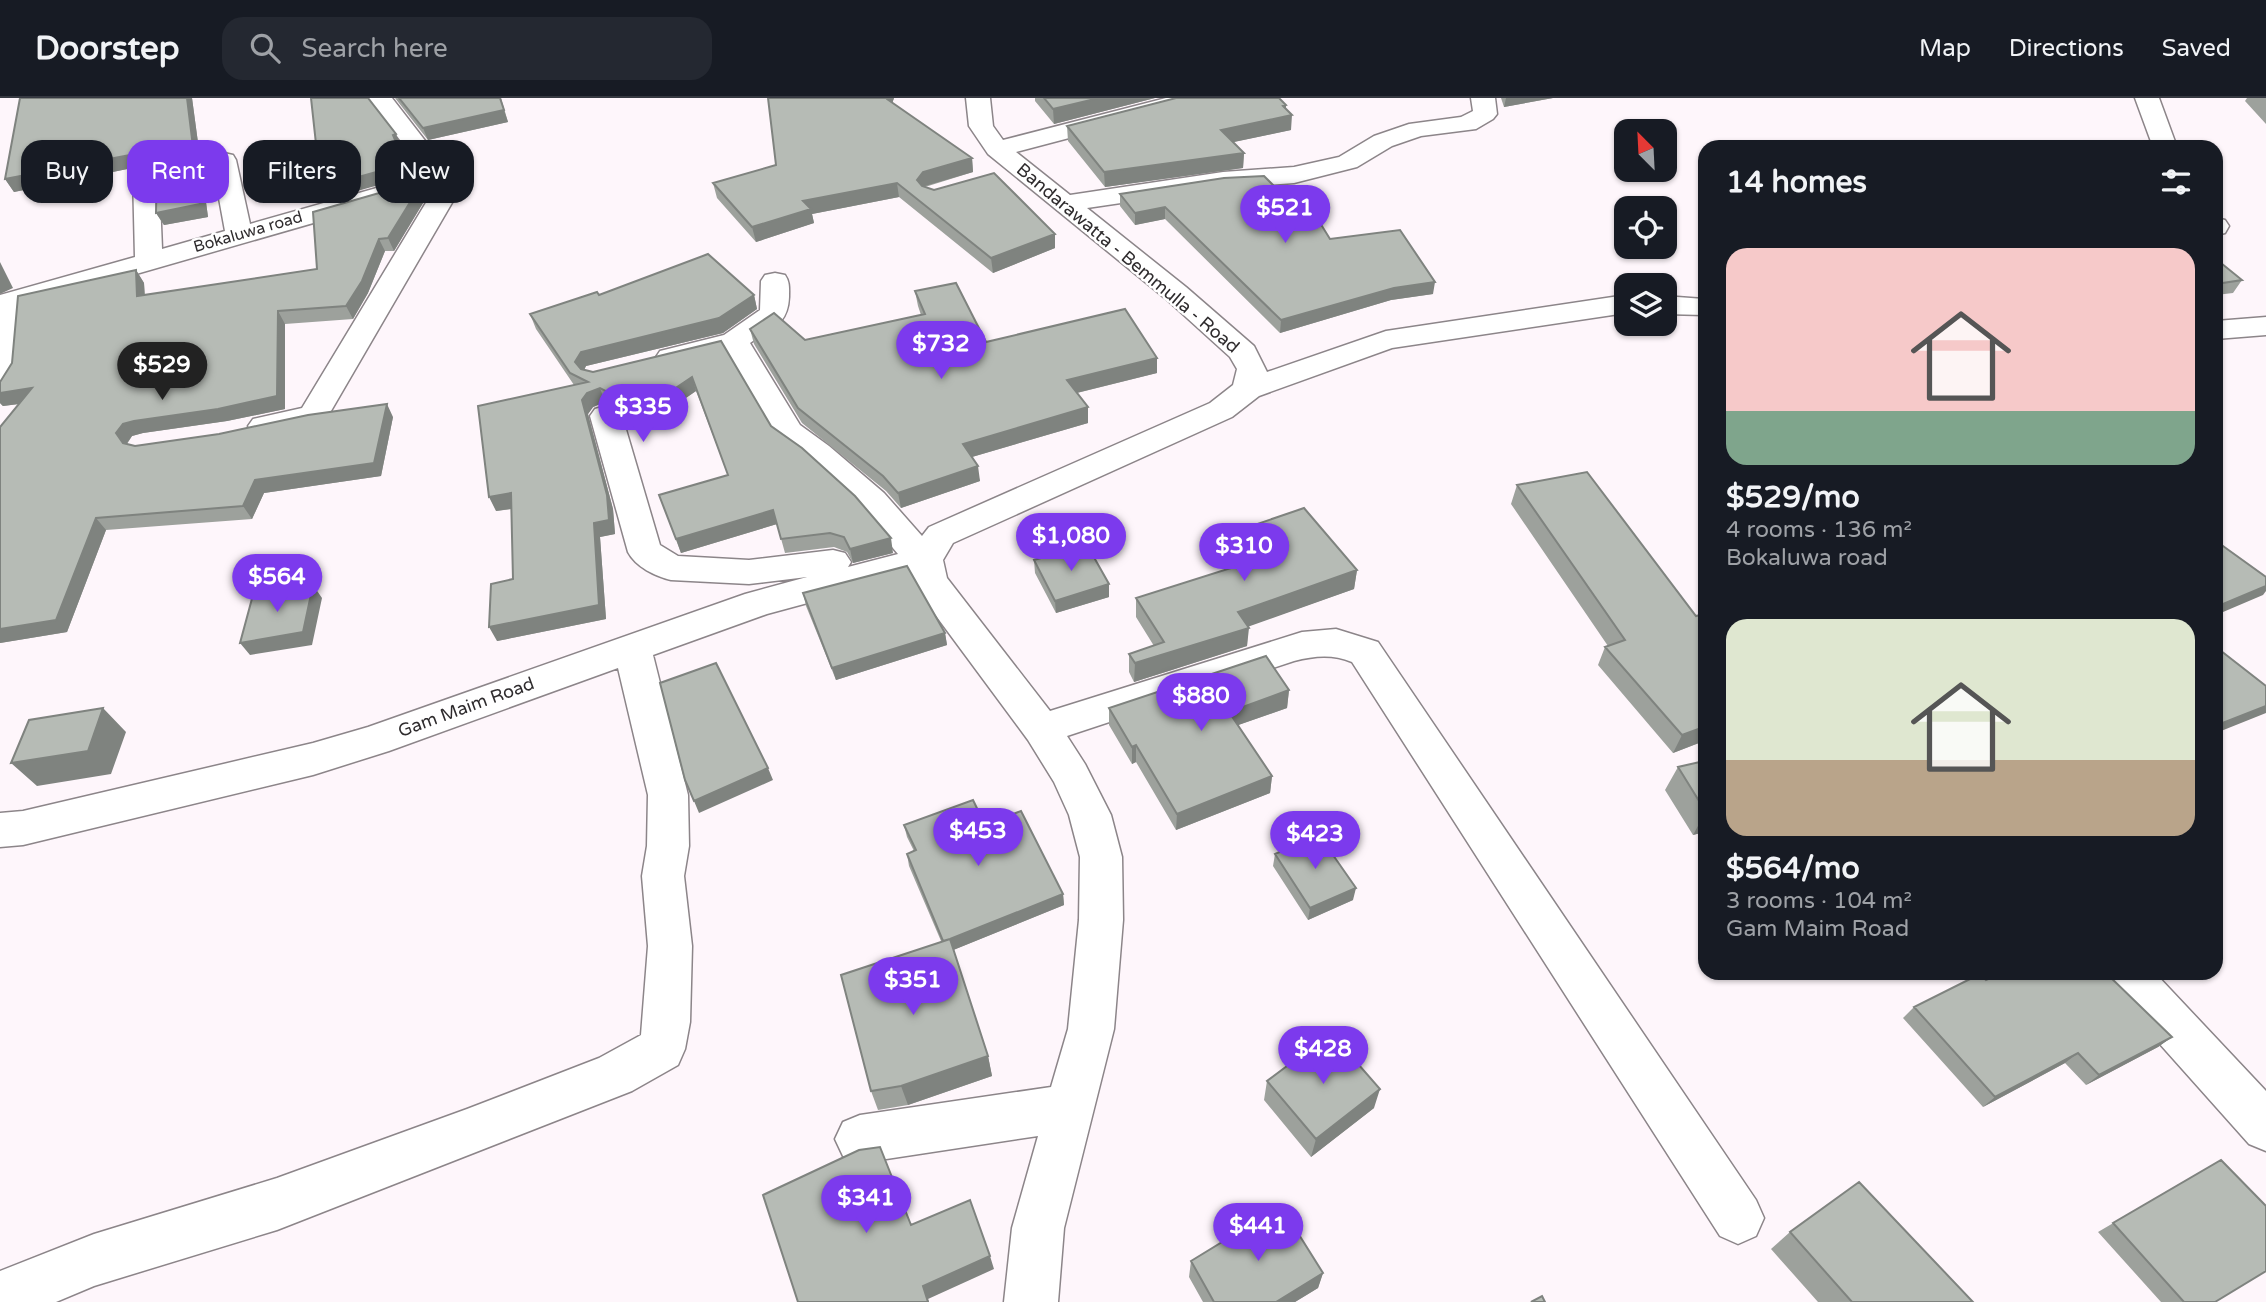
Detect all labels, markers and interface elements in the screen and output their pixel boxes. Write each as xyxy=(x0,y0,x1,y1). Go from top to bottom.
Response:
search box xyxy=(222,17,712,80)
text: Doorstep xyxy=(35,29,180,68)
icon: search xyxy=(246,29,284,67)
text: Search here xyxy=(302,33,448,64)
text: Map xyxy=(1919,34,1971,63)
text: Directions xyxy=(2009,34,2124,63)
text: Saved xyxy=(2162,34,2231,63)
north arrow xyxy=(1614,119,1676,182)
map controls xyxy=(1614,119,1677,336)
chip: Buy xyxy=(21,140,113,203)
chip: Rent xyxy=(127,140,229,203)
chip: Filters xyxy=(243,140,361,203)
chip: New xyxy=(375,140,474,203)
street label: Bandarawatta - Bemmulla - Road xyxy=(1012,158,1244,358)
icon: filters xyxy=(2157,163,2195,201)
text: 14 homes xyxy=(1726,164,1867,201)
pin: $521 xyxy=(1244,186,1326,245)
text: $521 xyxy=(1256,194,1314,222)
button: locate xyxy=(1614,196,1677,259)
street label: Bokaluwa road xyxy=(191,207,305,257)
button: layers xyxy=(1614,273,1677,336)
icon: home xyxy=(1898,293,2024,419)
pin: $732 xyxy=(900,322,982,381)
text: $732 xyxy=(912,330,970,358)
pin: $529 xyxy=(121,342,203,402)
text: $529 xyxy=(133,351,191,379)
pin: $335 xyxy=(602,384,684,444)
text: $335 xyxy=(614,393,672,421)
text: $529/mo xyxy=(1726,479,1860,516)
pin: $1,080 xyxy=(1014,514,1128,573)
text: 4 rooms · 136 m² xyxy=(1726,516,1912,544)
text: $1,080 xyxy=(1032,522,1110,550)
pin: $310 xyxy=(1203,524,1285,583)
text: $310 xyxy=(1215,532,1273,560)
text: Bokaluwa road xyxy=(1726,544,1888,572)
pin: $564 xyxy=(236,554,318,614)
text: $564 xyxy=(248,563,306,591)
icon: home xyxy=(1898,664,2024,790)
street label: Gam Maim Road xyxy=(395,672,537,742)
pin: $880 xyxy=(1160,674,1242,733)
text: $880 xyxy=(1172,682,1230,710)
pin: $453 xyxy=(937,808,1019,868)
pin: $423 xyxy=(1274,812,1356,871)
text: $453 xyxy=(949,817,1007,845)
text: $423 xyxy=(1286,820,1344,848)
text: $564/mo xyxy=(1726,850,1860,887)
text: 3 rooms · 104 m² xyxy=(1726,887,1912,915)
text: Gam Maim Road xyxy=(1726,915,1909,943)
pin: $351 xyxy=(872,958,954,1017)
text: $351 xyxy=(884,966,942,994)
pin: $428 xyxy=(1282,1026,1364,1086)
text: $428 xyxy=(1294,1035,1352,1063)
pin: $341 xyxy=(825,1176,907,1235)
text: $341 xyxy=(837,1184,895,1212)
pin: $441 xyxy=(1217,1204,1299,1263)
text: $441 xyxy=(1229,1212,1287,1240)

